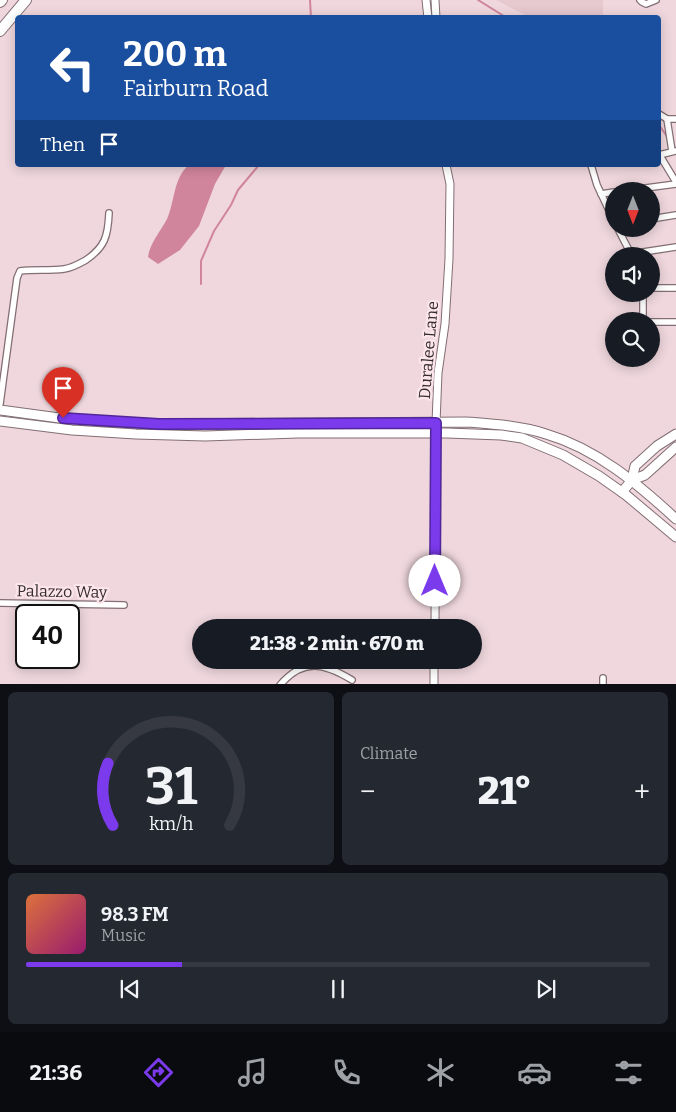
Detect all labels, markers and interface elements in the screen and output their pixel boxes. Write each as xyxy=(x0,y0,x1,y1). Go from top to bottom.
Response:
text: 200 m xyxy=(123,33,227,75)
icon: left xyxy=(40,35,105,100)
text: Fairburn Road xyxy=(123,75,269,102)
icon: arrive xyxy=(95,130,123,158)
text: Then xyxy=(40,133,85,156)
north arrow xyxy=(605,182,660,238)
map controls xyxy=(605,182,660,367)
button: sound xyxy=(605,247,660,302)
street label: Duralee Lane xyxy=(415,300,442,400)
button: search xyxy=(605,312,660,367)
pin xyxy=(42,367,84,418)
icon: arrive xyxy=(49,374,77,402)
position arrow xyxy=(408,554,460,606)
street label: Palazzo Way xyxy=(17,581,108,602)
speed limit sign: 40 xyxy=(15,604,80,669)
text: 21:38 · 2 min · 670 m xyxy=(250,632,424,655)
text: Climate xyxy=(360,744,418,763)
text: 31 xyxy=(145,755,198,818)
text: 21° xyxy=(478,768,532,814)
text: − xyxy=(360,775,375,808)
text: + xyxy=(634,775,650,808)
text: km/h xyxy=(149,813,193,835)
text: 98.3 FM xyxy=(101,903,169,926)
text: Music xyxy=(101,926,146,945)
icon: previous xyxy=(116,975,144,1003)
icon: pause xyxy=(324,975,352,1003)
icon: next xyxy=(532,975,560,1003)
icon: directions xyxy=(141,1055,176,1090)
icon: music xyxy=(235,1055,270,1090)
icon: phone xyxy=(329,1055,364,1090)
icon: climate xyxy=(423,1055,458,1090)
icon: car xyxy=(517,1055,552,1090)
icon: filters xyxy=(611,1055,646,1090)
text: 21:36 xyxy=(30,1059,82,1086)

